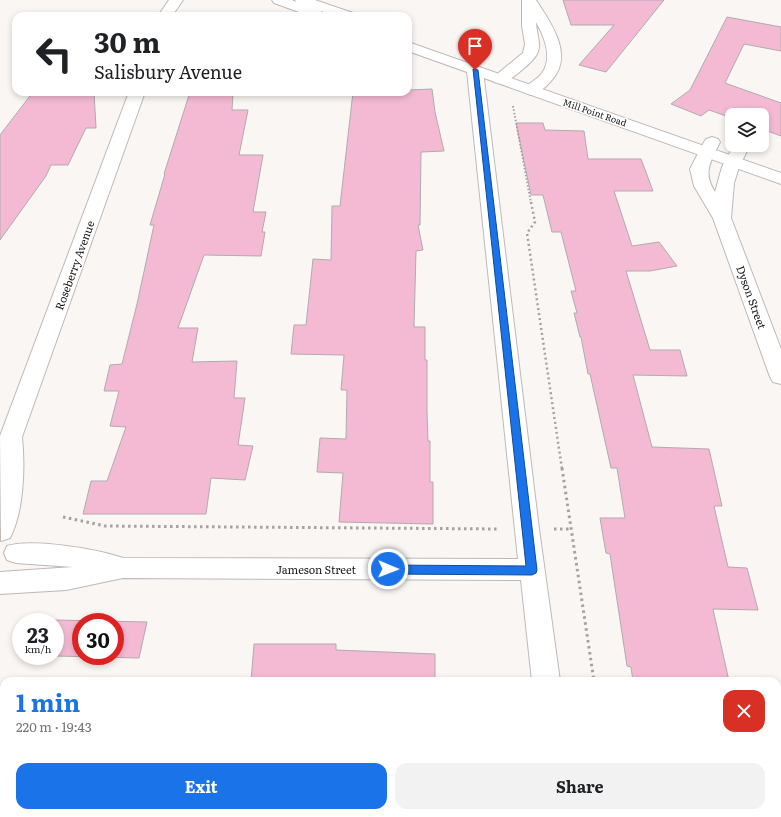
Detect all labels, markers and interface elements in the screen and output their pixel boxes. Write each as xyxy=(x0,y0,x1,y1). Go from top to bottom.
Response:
text: 30 m xyxy=(94,20,160,62)
icon: left xyxy=(28,28,80,80)
pin xyxy=(458,29,492,70)
icon: arrive xyxy=(464,35,486,57)
text: Salisbury Avenue xyxy=(94,58,242,85)
street label: Mill Point Road xyxy=(561,95,629,130)
map controls xyxy=(725,108,769,152)
button: layers xyxy=(725,108,769,152)
street label: Roseberry Avenue xyxy=(50,218,98,312)
street label: Dyson Street xyxy=(733,263,771,332)
position arrow xyxy=(367,548,409,590)
street label: Jameson Street xyxy=(276,561,357,577)
speed limit sign: 30 xyxy=(72,613,124,665)
text: 23 xyxy=(27,619,49,649)
text: km/h xyxy=(25,641,51,656)
text: 1 min xyxy=(16,684,80,719)
button: close xyxy=(723,690,765,732)
text: 220 m · 19:43 xyxy=(16,717,92,736)
button: Exit xyxy=(16,763,387,809)
button: Share xyxy=(395,763,765,809)

